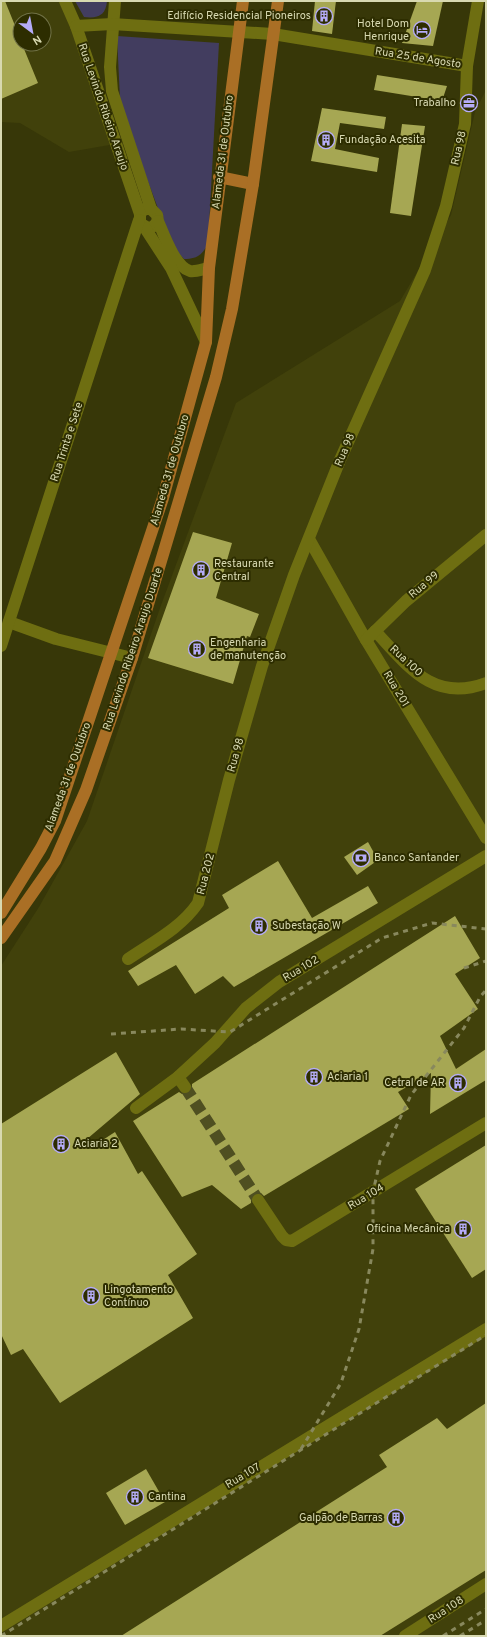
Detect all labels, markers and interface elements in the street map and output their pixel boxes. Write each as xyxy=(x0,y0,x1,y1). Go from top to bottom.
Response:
building icon: Edifício Residencial Pioneiros xyxy=(314,6,334,26)
place label: Edifício Residencial Pioneiros xyxy=(167,9,311,23)
north arrow xyxy=(12,12,52,52)
place label: Hotel Dom Henrique xyxy=(357,17,409,44)
hotel icon: Hotel Dom Henrique xyxy=(412,20,432,40)
text: N xyxy=(30,32,44,48)
street label: Rua Levindo Ribeiro Araujo xyxy=(75,42,131,172)
street label: Rua 25 de Agosto xyxy=(374,44,462,72)
office icon: Trabalho xyxy=(459,93,479,113)
street label: Alameda 31 de Outubro xyxy=(209,94,237,210)
place label: Trabalho xyxy=(413,96,456,110)
street label: Rua 98 xyxy=(448,129,470,167)
building icon: Fundação Acesita xyxy=(316,130,336,150)
place label: Fundação Acesita xyxy=(339,133,426,147)
street label: Rua Trinta e Sete xyxy=(48,400,86,484)
street label: Alameda 31 de Outubro xyxy=(147,413,193,527)
street label: Rua 98 xyxy=(332,431,358,469)
place label: Restaurante Central xyxy=(214,557,274,584)
building icon: Restaurante Central xyxy=(191,560,211,580)
street label: Rua Levindo Ribeiro Araujo Duarte xyxy=(100,566,166,732)
street label: Rua 99 xyxy=(406,568,442,602)
place label: Engenharia de manutenção xyxy=(210,636,286,663)
building icon: Engenharia de manutenção xyxy=(187,639,207,659)
street label: Rua 100 xyxy=(387,642,425,680)
street label: Rua 201 xyxy=(380,668,412,710)
street label: Alameda 31 de Outubro xyxy=(42,721,94,833)
street label: Rua 98 xyxy=(224,736,248,774)
bank icon: Banco Santander xyxy=(351,848,371,868)
place label: Banco Santander xyxy=(374,851,460,865)
street label: Rua 202 xyxy=(194,852,218,896)
building icon: Subestação W xyxy=(249,916,269,936)
place label: Subestação W xyxy=(272,919,341,933)
street label: Rua 102 xyxy=(280,953,322,985)
building icon: Aciaria 1 xyxy=(304,1067,324,1087)
place label: Aciaria 1 xyxy=(327,1070,368,1084)
building icon: Cetral de AR xyxy=(448,1073,468,1093)
place label: Cetral de AR xyxy=(384,1076,445,1090)
building icon: Aciaria 2 xyxy=(51,1134,71,1154)
place label: Aciaria 2 xyxy=(74,1137,118,1151)
street label: Rua 104 xyxy=(345,1181,387,1213)
building icon: Oficina Mecânica xyxy=(453,1219,473,1239)
place label: Oficina Mecânica xyxy=(366,1222,450,1236)
place label: Lingotamento Contínuo xyxy=(104,1283,173,1310)
building icon: Lingotamento Contínuo xyxy=(81,1286,101,1306)
street label: Rua 107 xyxy=(223,1460,263,1492)
building icon: Cantina xyxy=(125,1487,145,1507)
place label: Cantina xyxy=(148,1490,186,1504)
building icon: Galpão de Barras xyxy=(386,1508,406,1528)
place label: Galpão de Barras xyxy=(299,1511,383,1525)
street label: Rua 108 xyxy=(426,1593,466,1627)

